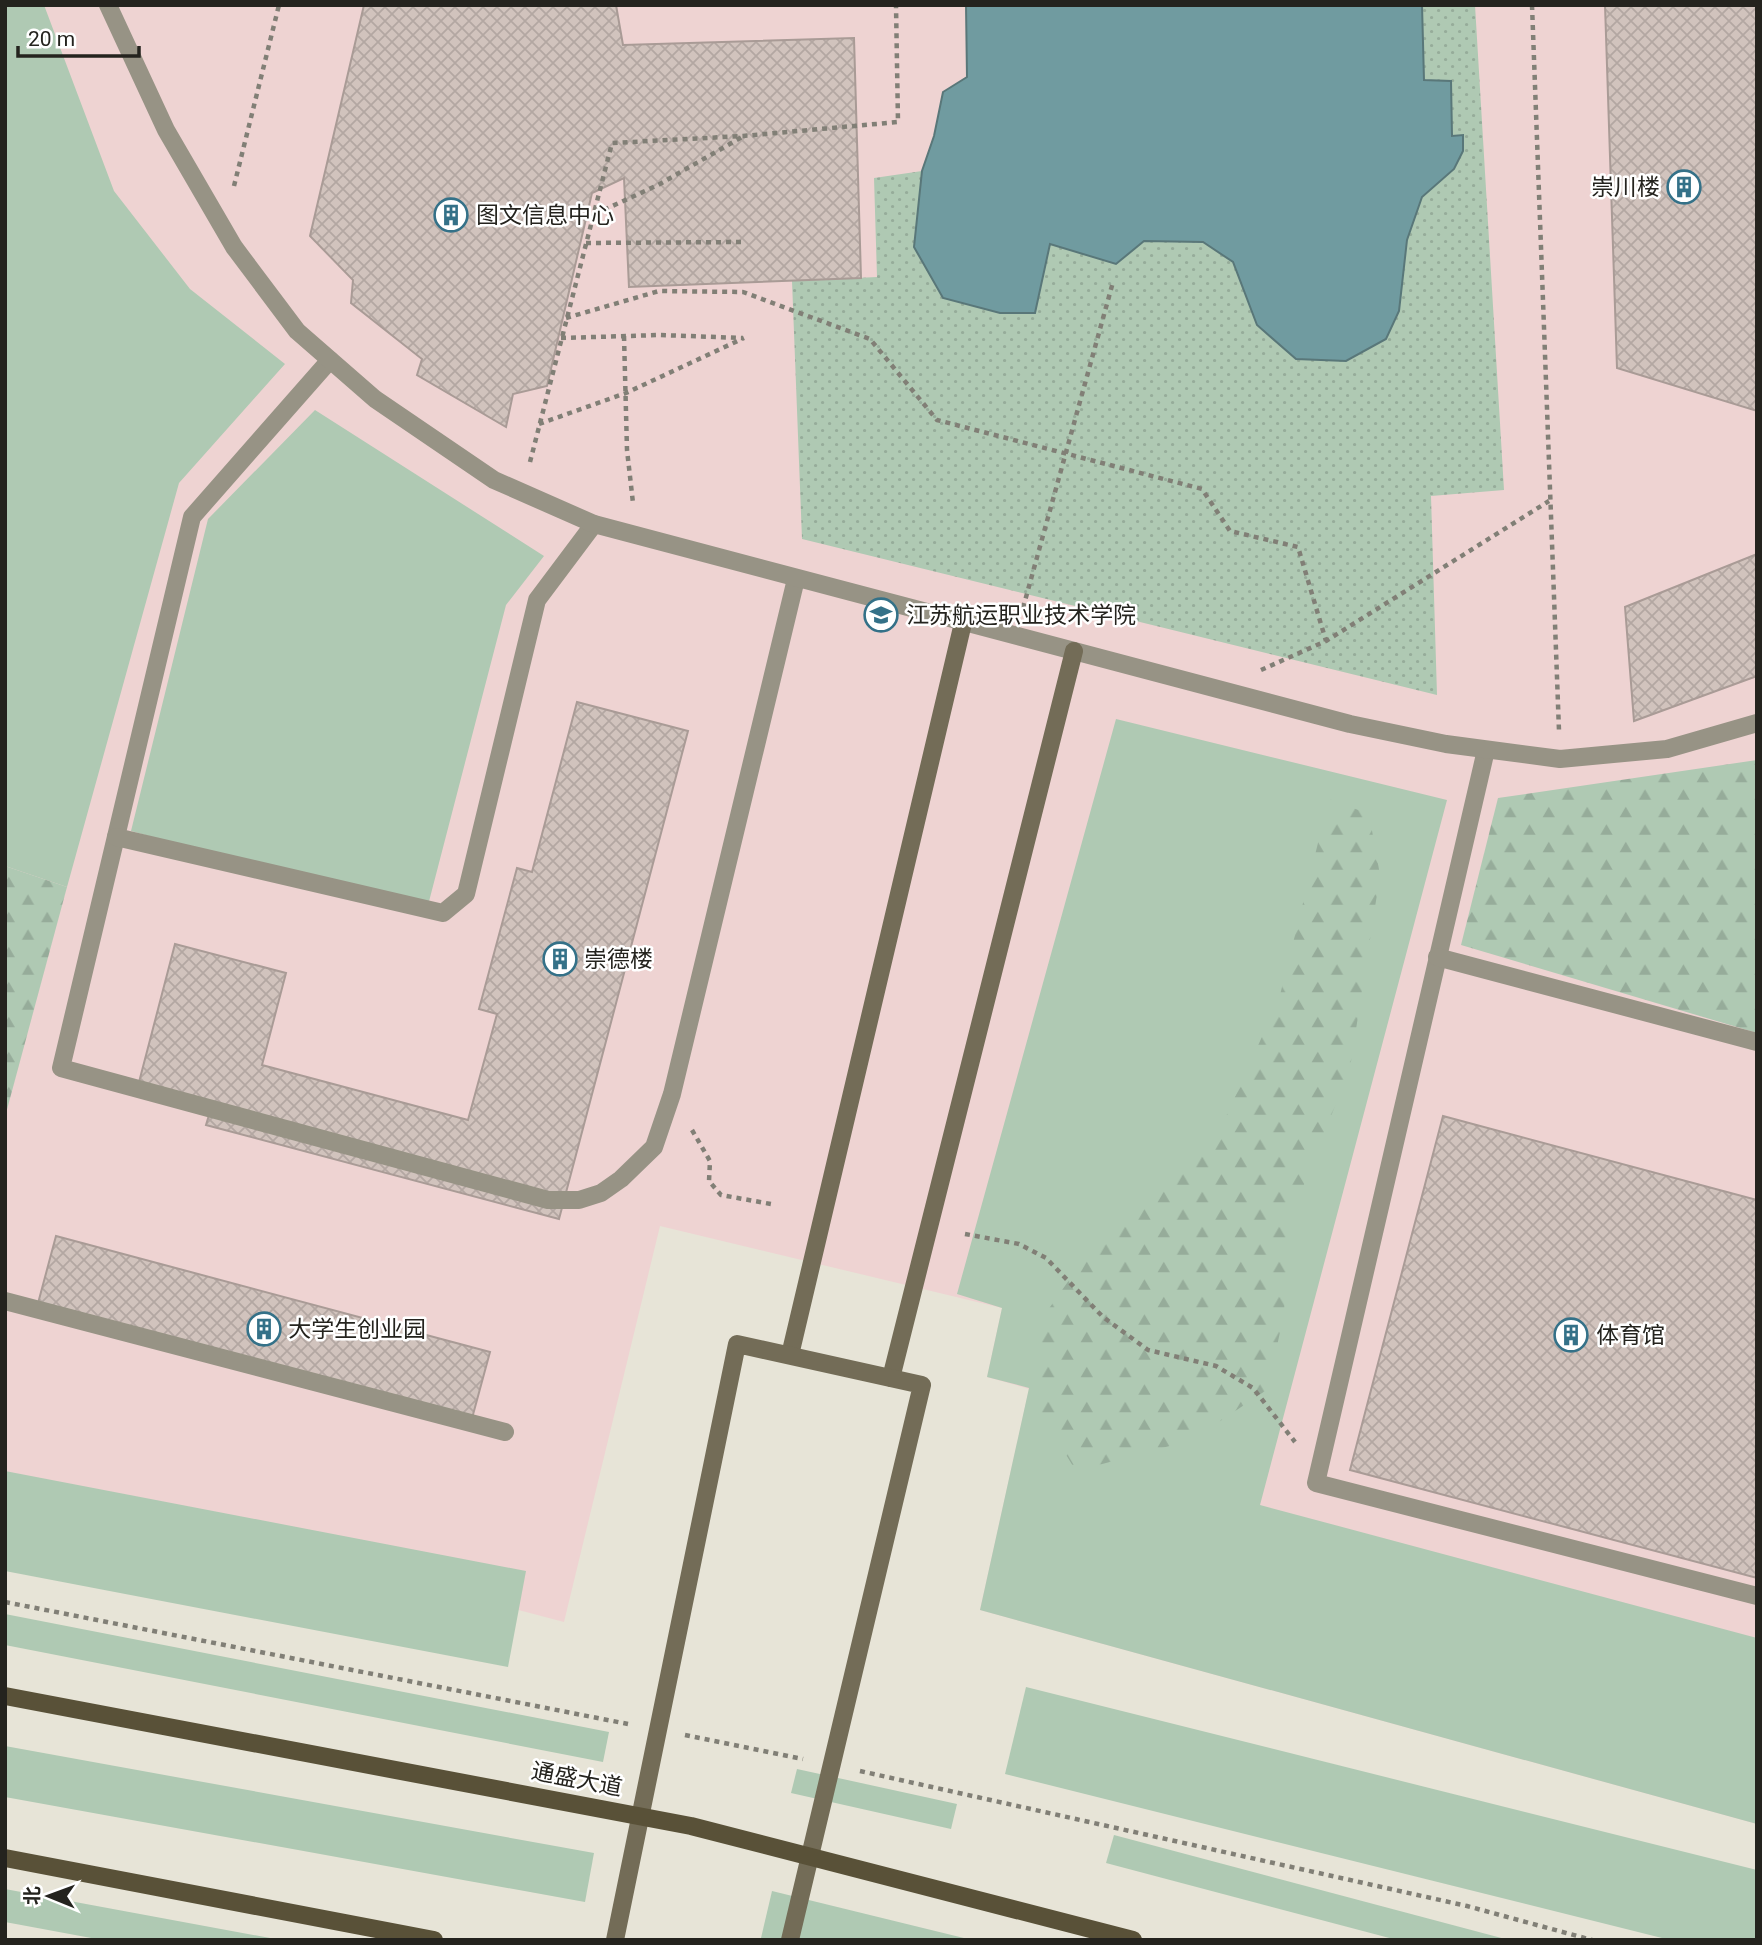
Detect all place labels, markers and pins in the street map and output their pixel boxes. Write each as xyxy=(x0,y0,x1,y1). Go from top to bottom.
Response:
building icon: 崇川楼 xyxy=(1665,168,1703,206)
place label: 崇川楼 xyxy=(1591,174,1660,201)
building icon: 图文信息中心 xyxy=(432,196,470,234)
place label: 图文信息中心 xyxy=(476,202,614,229)
school or university icon: 江苏航运职业技术学院 xyxy=(862,596,900,634)
place label: 江苏航运职业技术学院 xyxy=(906,602,1136,629)
building icon: 崇德楼 xyxy=(541,940,579,978)
place label: 崇德楼 xyxy=(584,946,653,973)
building icon: 大学生创业园 xyxy=(245,1310,283,1348)
place label: 大学生创业园 xyxy=(288,1316,426,1343)
building icon: 体育馆 xyxy=(1552,1316,1590,1354)
place label: 体育馆 xyxy=(1596,1322,1665,1349)

